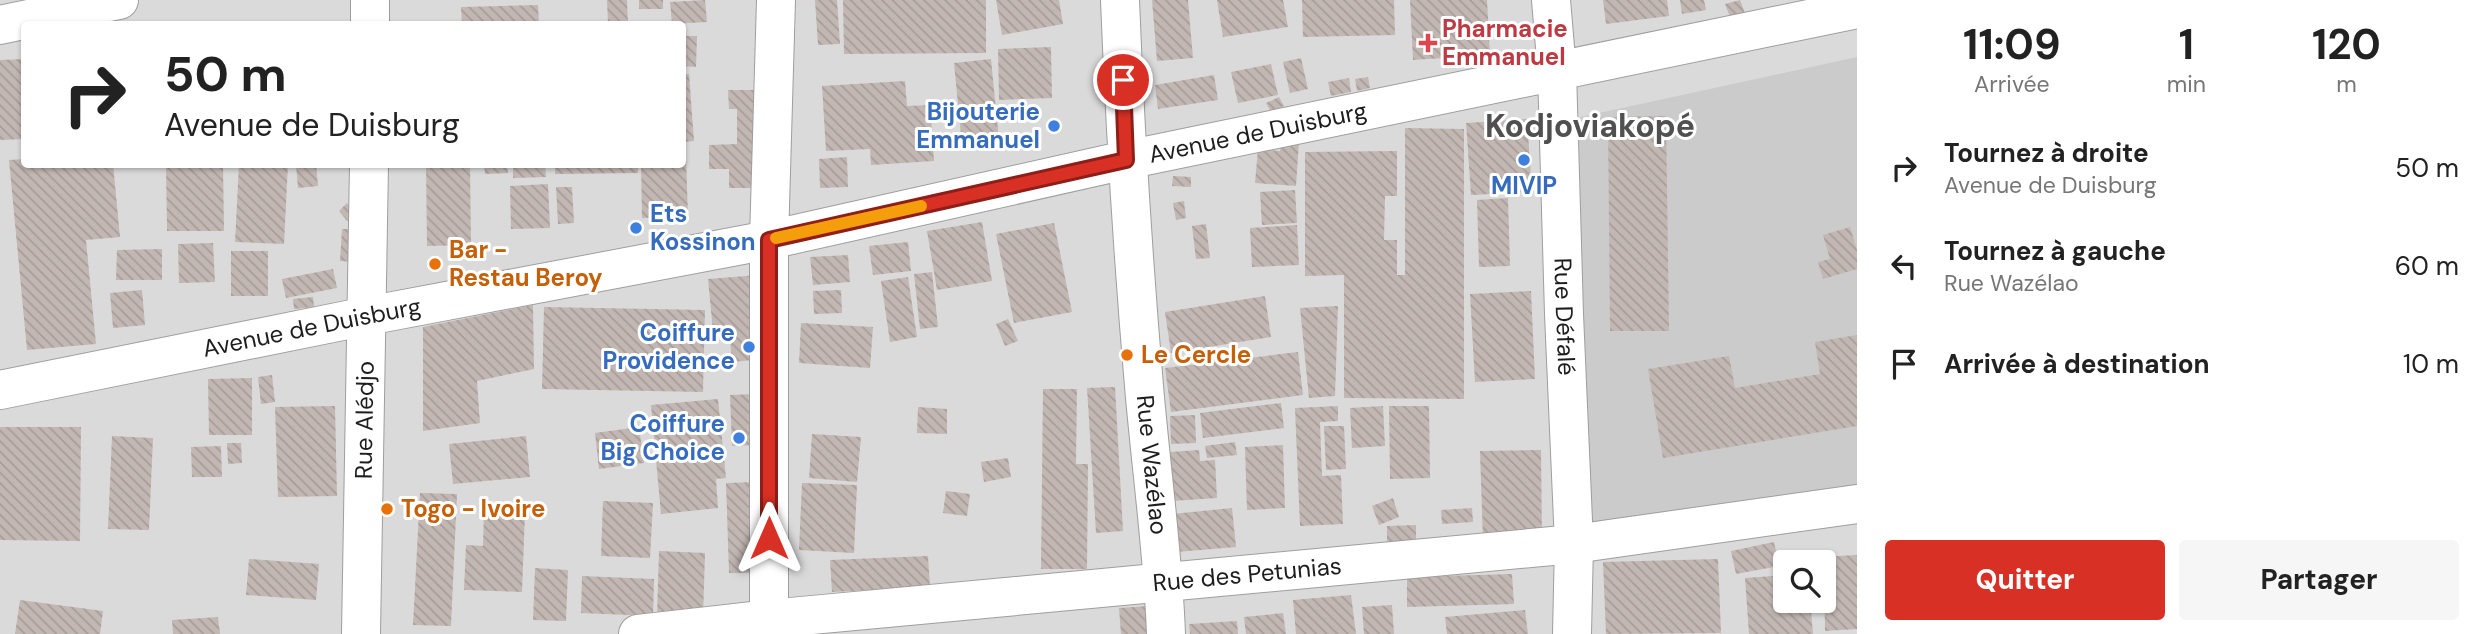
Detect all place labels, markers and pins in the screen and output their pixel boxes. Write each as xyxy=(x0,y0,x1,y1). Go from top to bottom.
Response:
place label: Pharmacie Emmanuel xyxy=(1442,13,1568,72)
marker: Pharmacie Emmanuel xyxy=(1420,35,1436,51)
pin xyxy=(1093,50,1153,110)
place label: Bijouterie Emmanuel xyxy=(916,96,1040,155)
marker: Bijouterie Emmanuel xyxy=(1046,118,1062,134)
marker: MIVIP xyxy=(1516,152,1532,168)
place label: MIVIP xyxy=(1491,170,1557,201)
place label: Ets Kossinon xyxy=(650,198,756,257)
marker: Ets Kossinon xyxy=(628,220,644,236)
place label: Bar - Restau Beroy xyxy=(449,234,603,293)
marker: Bar - Restau Beroy xyxy=(427,256,443,272)
place label: Coiffure Providence xyxy=(602,317,735,376)
marker: Coiffure Providence xyxy=(741,339,757,355)
place label: Le Cercle xyxy=(1141,339,1251,370)
marker: Le Cercle xyxy=(1119,347,1135,363)
place label: Coiffure Big Choice xyxy=(600,408,725,467)
marker: Coiffure Big Choice xyxy=(731,430,747,446)
place label: Togo - Ivoire xyxy=(401,493,545,524)
marker: Togo - Ivoire xyxy=(379,501,395,517)

